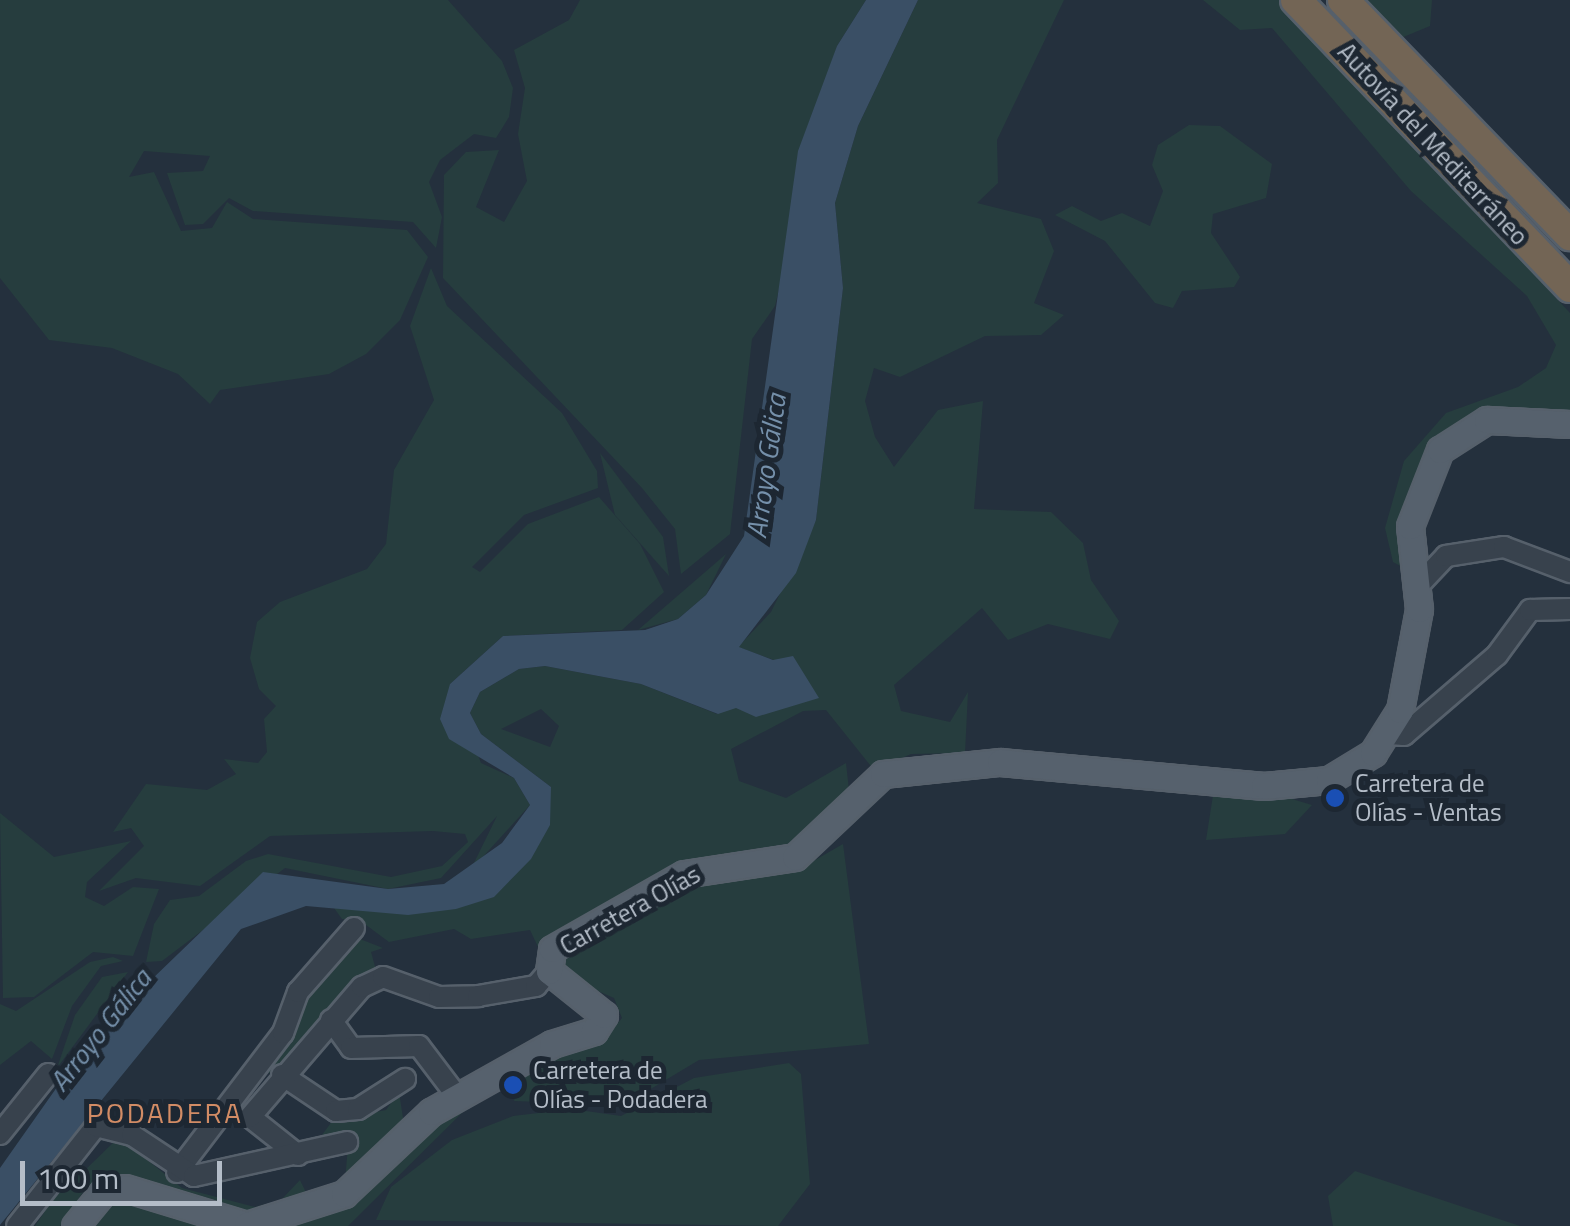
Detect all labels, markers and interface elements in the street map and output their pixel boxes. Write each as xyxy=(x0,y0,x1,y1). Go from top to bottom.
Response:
street label: Autovía del Mediterráneo xyxy=(1332,37,1534,251)
water label: Arroyo Gálica xyxy=(739,392,793,540)
place label: Carretera de Olías - Ventas xyxy=(1355,769,1501,828)
marker: Carretera de Olías - Ventas xyxy=(1324,787,1346,809)
street label: Carretera Olías xyxy=(555,859,705,961)
water label: Arroyo Gálica xyxy=(42,962,158,1098)
place label: Carretera de Olías - Podadera xyxy=(533,1056,708,1115)
marker: Carretera de Olías - Podadera xyxy=(502,1074,524,1096)
district label: PODADERA xyxy=(87,1096,243,1130)
scale bar xyxy=(25,1141,228,1203)
text: 100 m xyxy=(37,1155,119,1201)

